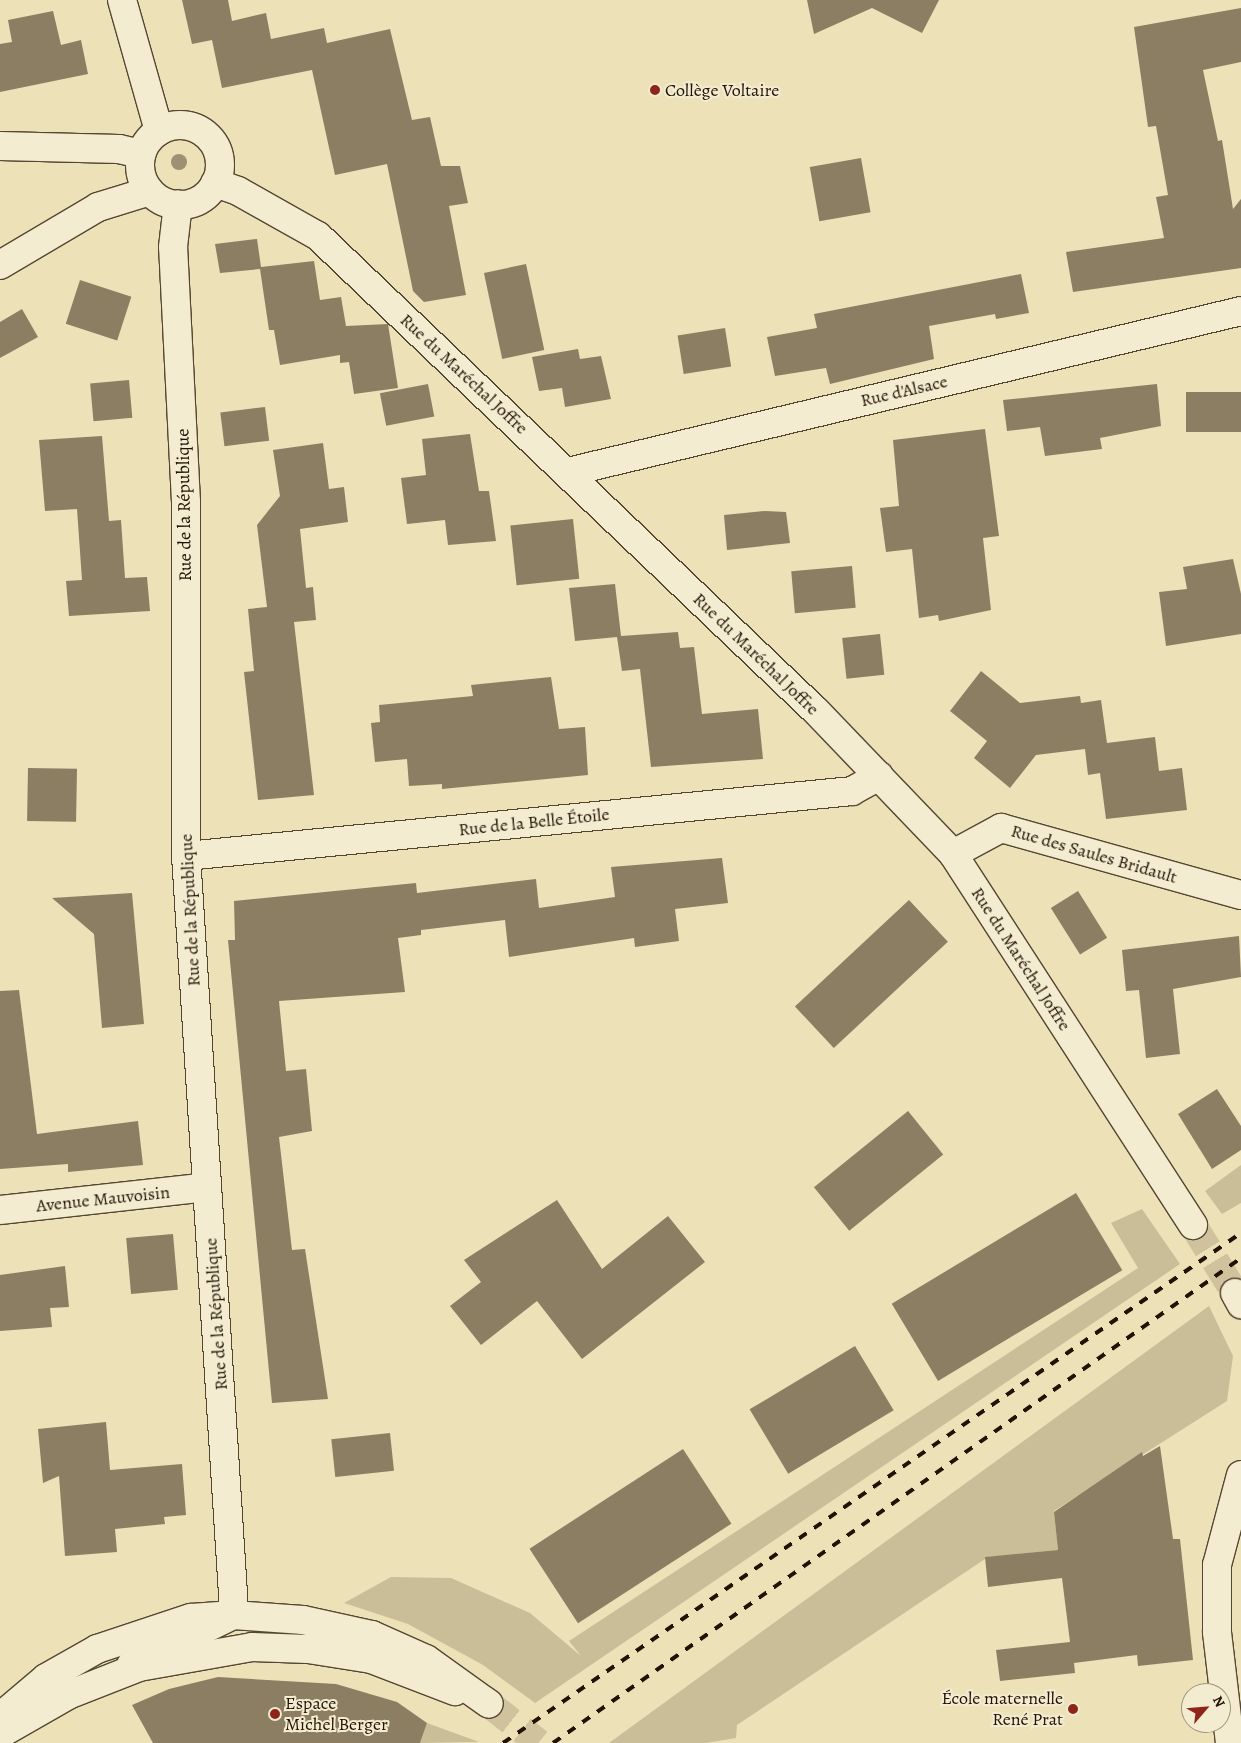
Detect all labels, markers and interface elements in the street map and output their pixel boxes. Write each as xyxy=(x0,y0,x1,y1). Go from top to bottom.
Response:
place label: Collège Voltaire xyxy=(665,79,779,101)
marker: Collège Voltaire xyxy=(649,84,661,96)
street label: Rue du Maréchal Joffre xyxy=(396,309,532,439)
street label: Rue d'Alsace xyxy=(858,371,950,411)
street label: Rue de la République xyxy=(172,428,196,582)
street label: Rue du Maréchal Joffre xyxy=(688,588,824,720)
street label: Rue de la Belle Étoile xyxy=(457,803,611,841)
street label: Rue des Saules Bridault xyxy=(1009,820,1179,888)
street label: Rue de la République xyxy=(175,833,205,987)
street label: Rue du Maréchal Joffre xyxy=(967,883,1075,1035)
street label: Avenue Mauvoisin xyxy=(35,1181,171,1217)
street label: Rue de la République xyxy=(200,1237,232,1391)
north arrow xyxy=(1181,1683,1231,1733)
place label: École maternelle René Prat xyxy=(941,1688,1063,1730)
place label: Espace Michel Berger xyxy=(285,1693,388,1736)
text: N xyxy=(1208,1693,1230,1710)
marker: École maternelle René Prat xyxy=(1067,1703,1079,1715)
marker: Espace Michel Berger xyxy=(269,1708,281,1720)

